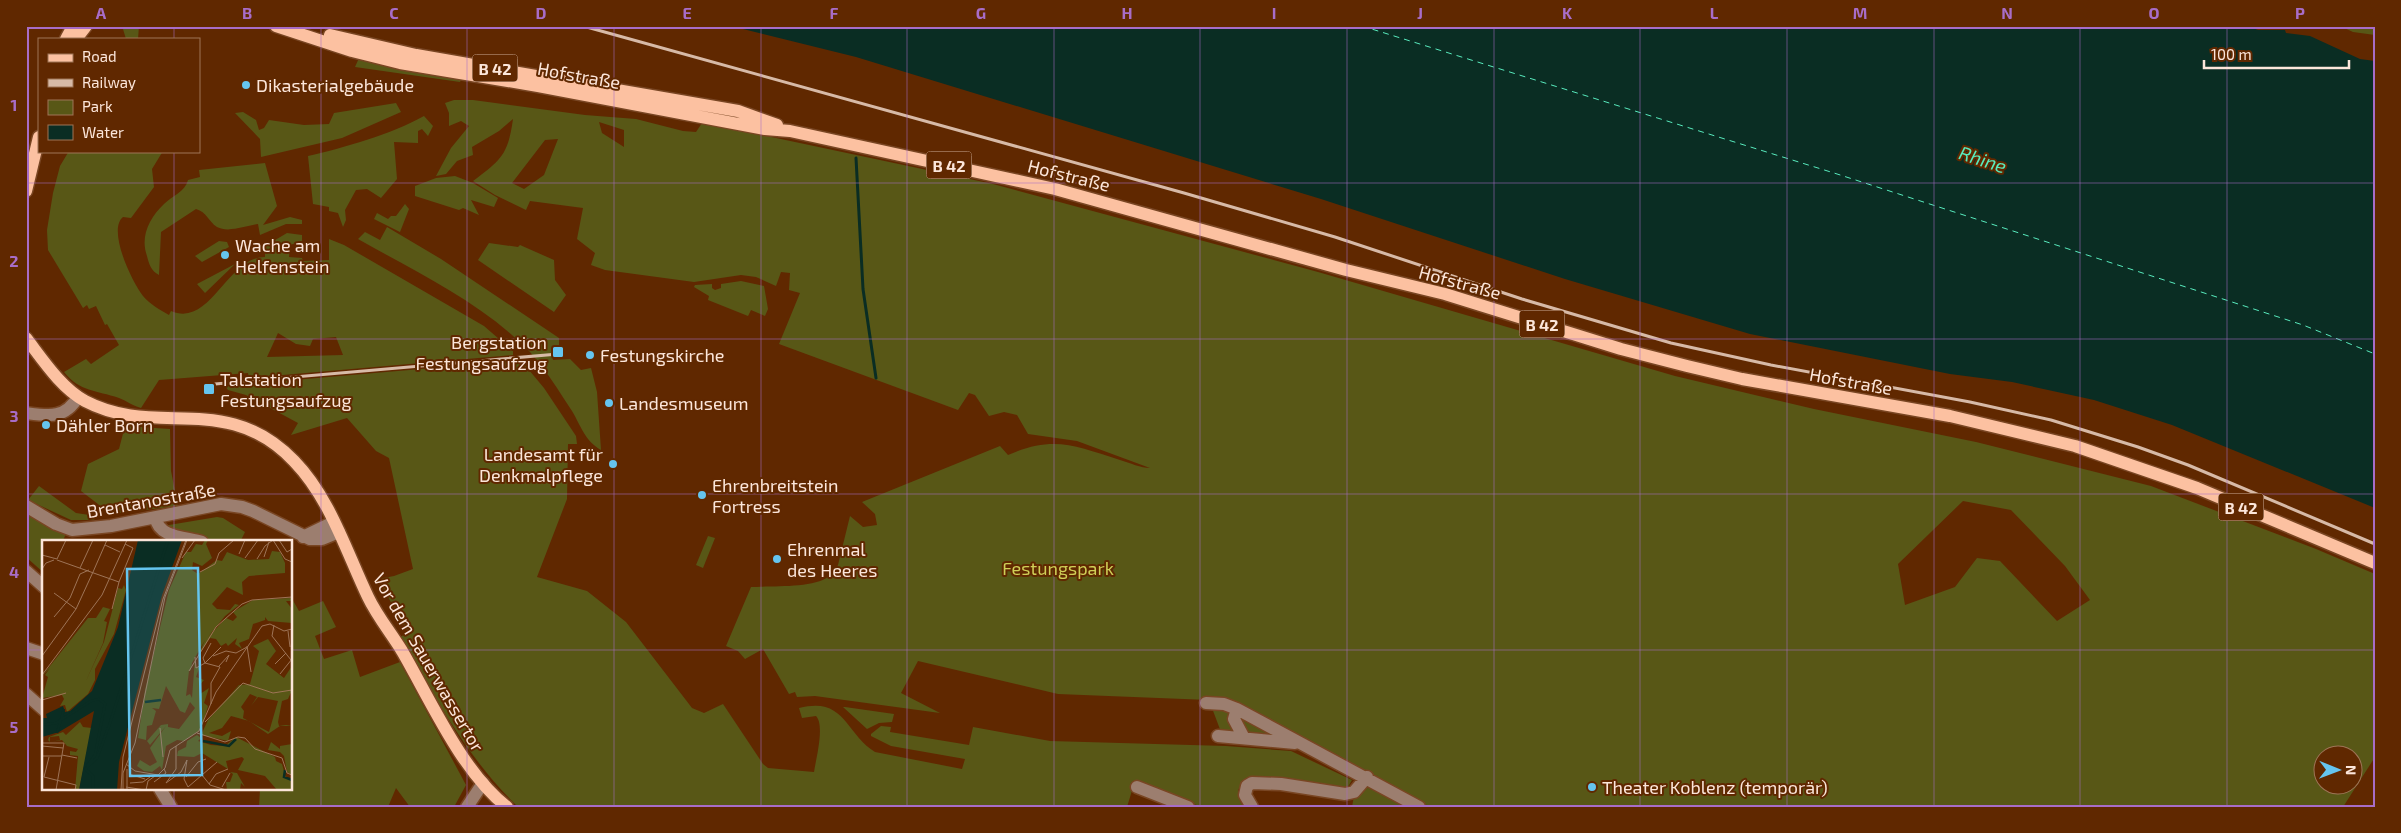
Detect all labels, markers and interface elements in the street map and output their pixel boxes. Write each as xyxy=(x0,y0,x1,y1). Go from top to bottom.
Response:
text: A xyxy=(96,3,107,22)
text: B xyxy=(242,3,252,22)
text: C xyxy=(389,3,399,22)
text: D xyxy=(536,3,547,22)
text: E xyxy=(682,3,692,22)
text: F xyxy=(830,3,839,22)
text: G xyxy=(976,3,986,22)
text: H xyxy=(1121,3,1133,22)
text: I xyxy=(1272,3,1276,22)
text: J xyxy=(1417,3,1423,22)
text: K xyxy=(1562,3,1573,22)
text: L xyxy=(1710,3,1719,22)
text: M xyxy=(1853,3,1867,22)
text: N xyxy=(2001,3,2013,22)
text: O xyxy=(2148,3,2160,22)
text: P xyxy=(2295,3,2305,22)
legend xyxy=(38,38,200,152)
scale bar xyxy=(2204,38,2348,70)
text: 100 m xyxy=(2211,45,2252,63)
text: Road xyxy=(82,47,117,65)
road number: B 42 xyxy=(472,54,518,82)
street label: Hofstraße xyxy=(536,57,622,93)
text: Railway xyxy=(82,73,136,91)
place label: Dikasterialgebäude xyxy=(256,74,414,96)
marker: Dikasterialgebäude xyxy=(240,79,252,91)
text: 1 xyxy=(11,95,17,114)
text: Park xyxy=(82,97,113,115)
text: Water xyxy=(82,123,124,141)
water label: Rhine xyxy=(1956,141,2010,177)
road number: B 42 xyxy=(926,152,972,178)
street label: Hofstraße xyxy=(1026,154,1112,196)
place label: Wache am Helfenstein xyxy=(235,234,329,277)
marker: Wache am Helfenstein xyxy=(219,249,231,261)
text: 2 xyxy=(9,251,19,270)
street label: Hofstraße xyxy=(1417,261,1503,303)
road number: B 42 xyxy=(1520,310,1564,338)
place label: Bergstation Festungsaufzug xyxy=(416,331,547,374)
place label: Festungskirche xyxy=(600,344,725,366)
marker: Bergstation Festungsaufzug xyxy=(551,345,565,359)
marker: Festungskirche xyxy=(584,349,596,361)
street label: Hofstraße xyxy=(1808,363,1894,399)
place label: Talstation Festungsaufzug xyxy=(220,368,351,411)
marker: Talstation Festungsaufzug xyxy=(202,382,216,396)
place label: Landesmuseum xyxy=(619,392,749,414)
marker: Landesmuseum xyxy=(603,397,615,409)
text: 3 xyxy=(9,406,19,425)
place label: Dähler Born xyxy=(56,414,153,436)
marker: Dähler Born xyxy=(40,419,52,431)
place label: Landesamt für Denkmalpflege xyxy=(479,443,603,486)
marker: Landesamt für Denkmalpflege xyxy=(607,458,619,470)
place label: Ehrenbreitstein Fortress xyxy=(712,474,838,517)
street label: Brentanostraße xyxy=(85,478,217,522)
marker: Ehrenbreitstein Fortress xyxy=(696,489,708,501)
road number: B 42 xyxy=(2218,494,2264,520)
place label: Ehrenmal des Heeres xyxy=(787,538,877,581)
inset map xyxy=(42,540,292,790)
marker: Ehrenmal des Heeres xyxy=(771,553,783,565)
park label: Festungspark xyxy=(1002,557,1114,579)
text: 4 xyxy=(9,562,19,581)
street label: Vor dem Sauerwassertor xyxy=(369,569,489,755)
text: 5 xyxy=(10,717,19,736)
north arrow xyxy=(2314,746,2364,796)
text: N xyxy=(2343,765,2360,775)
place label: Theater Koblenz (temporär) xyxy=(1602,776,1828,798)
marker: Theater Koblenz (temporär) xyxy=(1586,781,1598,793)

